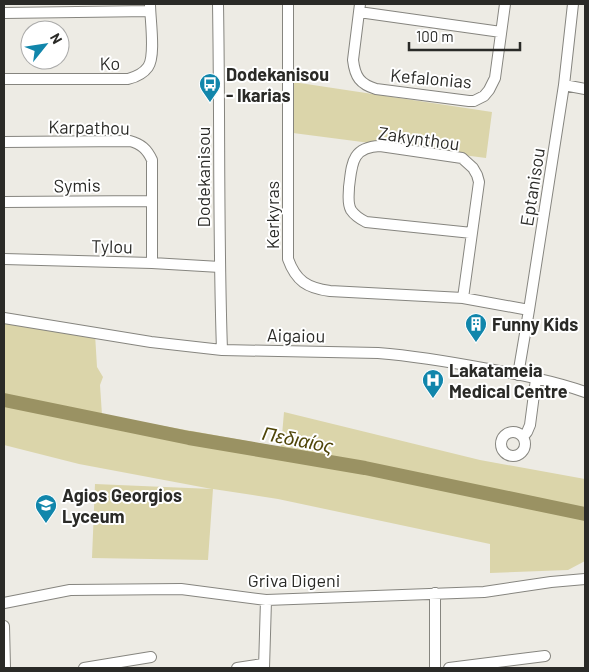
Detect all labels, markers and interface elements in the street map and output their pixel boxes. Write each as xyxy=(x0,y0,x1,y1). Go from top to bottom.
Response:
north arrow xyxy=(20,20,70,70)
scale bar xyxy=(409,20,520,52)
text: 100 m xyxy=(416,27,454,45)
text: N xyxy=(47,30,66,47)
street label: Ko xyxy=(100,52,120,74)
place label: Dodekanisou - Ikarias xyxy=(226,63,329,106)
street label: Kefalonias xyxy=(389,63,473,93)
bus stop icon: Dodekanisou - Ikarias xyxy=(198,72,222,103)
street label: Karpathou xyxy=(48,115,130,139)
street label: Zakynthou xyxy=(377,121,461,155)
street label: Dodekanisou xyxy=(192,127,214,227)
street label: Eptanisou xyxy=(515,146,549,228)
street label: Symis xyxy=(53,174,101,196)
street label: Kerkyras xyxy=(261,181,283,249)
street label: Tylou xyxy=(91,235,133,257)
building icon: Funny Kids xyxy=(464,312,488,343)
place label: Funny Kids xyxy=(492,313,578,335)
street label: Aigaiou xyxy=(267,323,325,347)
place label: Lakatameia Medical Centre xyxy=(449,359,568,402)
hospital icon: Lakatameia Medical Centre xyxy=(421,368,445,399)
water label: Πεδιαίος xyxy=(261,421,336,457)
place label: Agios Georgios Lyceum xyxy=(62,484,182,527)
school or university icon: Agios Georgios Lyceum xyxy=(34,493,58,524)
street label: Griva Digeni xyxy=(248,569,340,591)

